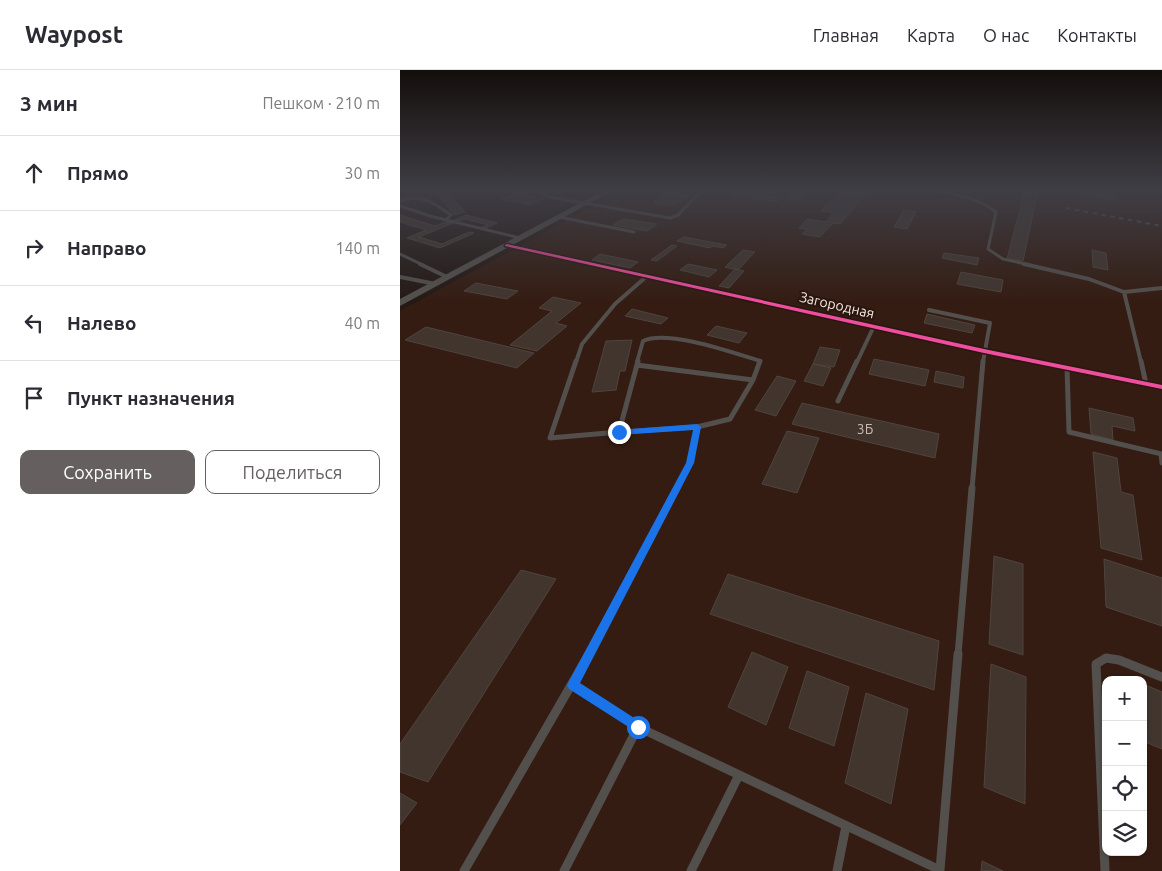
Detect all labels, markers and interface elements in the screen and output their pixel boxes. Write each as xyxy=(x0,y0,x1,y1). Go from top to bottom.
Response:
text: Waypost xyxy=(25,21,123,48)
text: Главная xyxy=(813,25,879,45)
text: Карта xyxy=(907,25,955,45)
text: О нас xyxy=(983,25,1029,45)
text: Контакты xyxy=(1057,25,1137,45)
text: 3 мин xyxy=(20,91,78,115)
text: Пешком · 210 m xyxy=(262,94,380,112)
icon: ahead xyxy=(20,159,48,187)
text: Прямо xyxy=(67,162,129,184)
text: 30 m xyxy=(344,164,380,182)
icon: right xyxy=(20,234,48,262)
text: Направо xyxy=(67,237,147,259)
text: 140 m xyxy=(335,239,380,257)
street label: Загородная xyxy=(798,289,876,321)
icon: left xyxy=(20,309,48,337)
text: Налево xyxy=(67,312,136,334)
text: 40 m xyxy=(344,314,380,332)
icon: arrive xyxy=(20,384,48,412)
text: Пункт назначения xyxy=(67,387,235,409)
route end xyxy=(608,421,631,444)
house number: 3Б xyxy=(857,421,873,437)
button: Сохранить xyxy=(20,450,195,494)
button: Поделиться xyxy=(205,450,380,494)
map controls xyxy=(1102,676,1147,856)
button: + xyxy=(1102,676,1147,721)
route start xyxy=(627,716,650,739)
button: − xyxy=(1102,721,1147,766)
button: locate xyxy=(1102,766,1147,811)
button: layers xyxy=(1102,811,1147,856)

